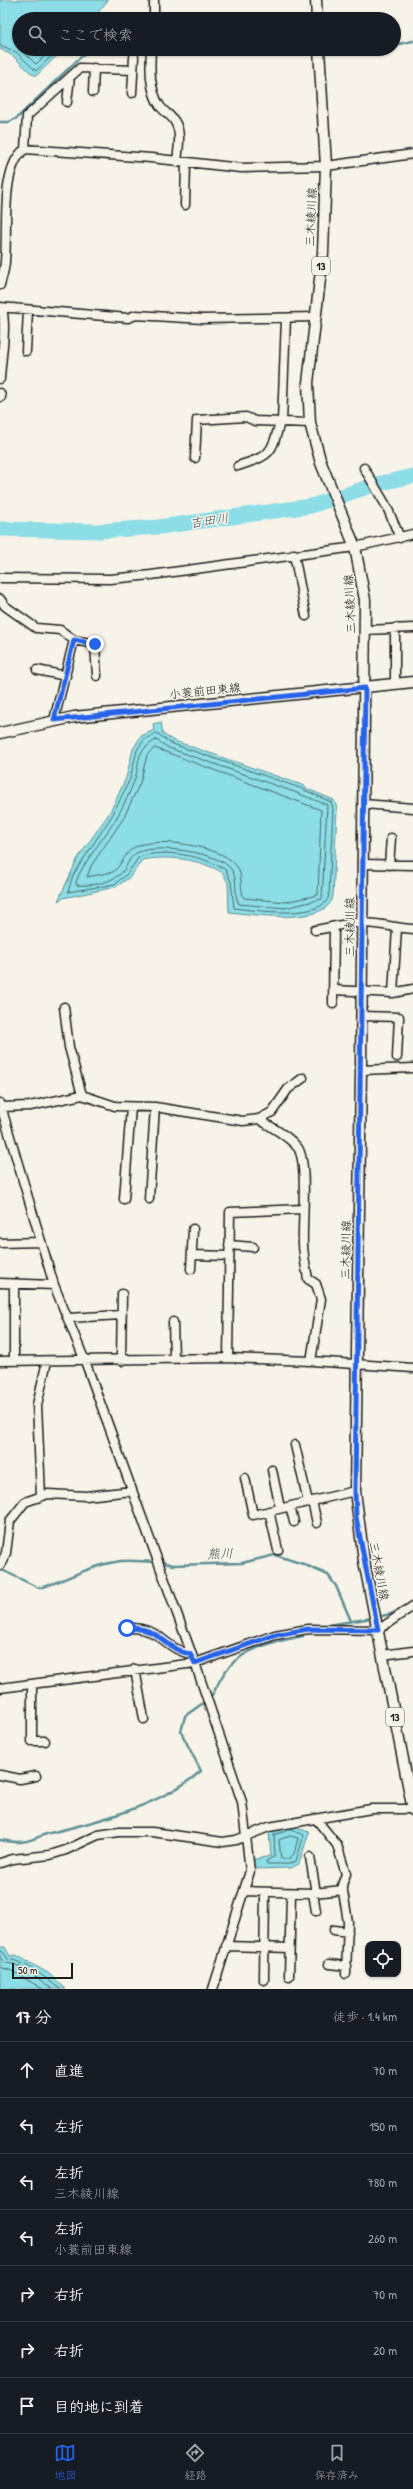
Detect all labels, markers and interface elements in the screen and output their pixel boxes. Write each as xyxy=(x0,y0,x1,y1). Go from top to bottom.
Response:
search box xyxy=(12,12,401,56)
icon: search xyxy=(26,23,48,45)
text: ここで検索 xyxy=(58,24,133,45)
street label: 三木綾川線 xyxy=(301,187,320,247)
road number: 13 xyxy=(312,257,330,275)
water label: 吉田川 xyxy=(188,508,230,532)
street label: 三木綾川線 xyxy=(339,574,360,634)
route end xyxy=(86,635,104,653)
street label: 小蓑前田東線 xyxy=(168,678,242,703)
street label: 三木綾川線 xyxy=(341,897,358,957)
street label: 三木綾川線 xyxy=(336,1220,355,1280)
street label: 三木綾川線 xyxy=(365,1540,394,1602)
water label: 熊川 xyxy=(207,1544,233,1562)
route start xyxy=(118,1619,136,1637)
road number: 13 xyxy=(386,1708,404,1726)
map controls xyxy=(365,1941,401,1977)
button: locate xyxy=(365,1941,401,1977)
scale bar xyxy=(12,1961,73,1980)
text: 50 m xyxy=(18,1963,38,1977)
text: 17 分 xyxy=(16,2005,52,2028)
text: 徒歩 · 1.4 km xyxy=(333,2007,397,2025)
icon: ahead xyxy=(16,2059,38,2081)
text: 直進 xyxy=(54,2060,84,2081)
text: 70 m xyxy=(373,2061,397,2079)
icon: left xyxy=(16,2115,38,2137)
text: 左折 xyxy=(54,2116,84,2137)
text: 150 m xyxy=(369,2117,397,2135)
text: 左折 xyxy=(54,2162,84,2183)
icon: left xyxy=(16,2171,38,2193)
text: 780 m xyxy=(367,2173,397,2191)
text: 三木綾川線 xyxy=(54,2184,119,2202)
text: 左折 xyxy=(54,2218,84,2239)
icon: left xyxy=(16,2227,38,2249)
text: 260 m xyxy=(368,2229,397,2247)
text: 小蓑前田東線 xyxy=(54,2240,132,2258)
icon: right xyxy=(16,2283,38,2305)
text: 右折 xyxy=(54,2284,84,2305)
text: 70 m xyxy=(373,2285,397,2303)
icon: right xyxy=(16,2339,38,2361)
text: 右折 xyxy=(54,2340,84,2361)
text: 20 m xyxy=(373,2341,397,2359)
icon: arrive xyxy=(16,2395,38,2417)
text: 目的地に到着 xyxy=(54,2396,144,2417)
tab: 地図 xyxy=(54,2442,76,2482)
tab: 経路 xyxy=(184,2442,206,2482)
tab: 保存済み xyxy=(315,2442,359,2482)

